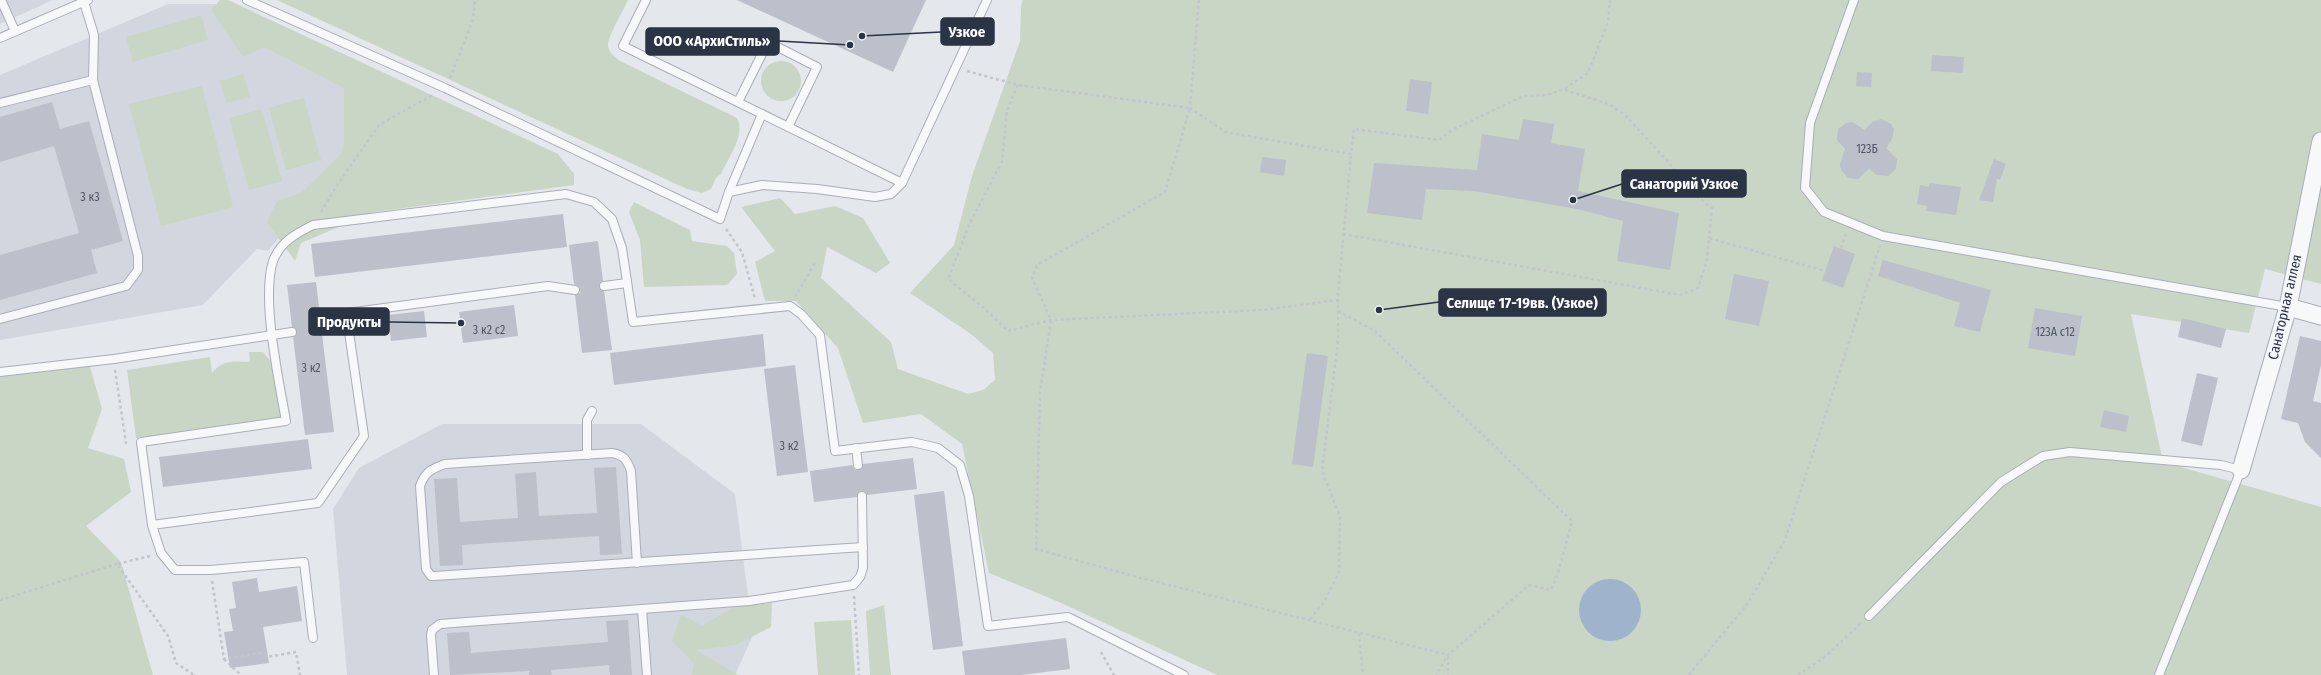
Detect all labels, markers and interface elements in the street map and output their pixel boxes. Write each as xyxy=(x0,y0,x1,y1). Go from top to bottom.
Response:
callout: Узкое xyxy=(941,18,994,45)
text: Узкое xyxy=(948,23,986,41)
callout: ООО «АрхиСтиль» xyxy=(646,28,779,55)
text: ООО «АрхиСтиль» xyxy=(654,32,771,50)
house number: 123Б xyxy=(1856,142,1878,156)
callout: Санаторий Узкое xyxy=(1622,170,1746,197)
text: Санаторий Узкое xyxy=(1630,175,1739,193)
house number: 3 к3 xyxy=(80,190,100,204)
street label: Санаторная аллея xyxy=(2265,253,2305,361)
callout: Селище 17-19вв. (Узкое) xyxy=(1439,289,1606,316)
text: Селище 17-19вв. (Узкое) xyxy=(1446,294,1598,312)
callout: Продукты xyxy=(309,308,389,335)
text: Продукты xyxy=(317,313,381,331)
house number: 3 к2 с2 xyxy=(473,323,505,337)
house number: 123А с12 xyxy=(2035,325,2075,339)
house number: 3 к2 xyxy=(301,361,321,375)
house number: 3 к2 xyxy=(779,439,799,453)

